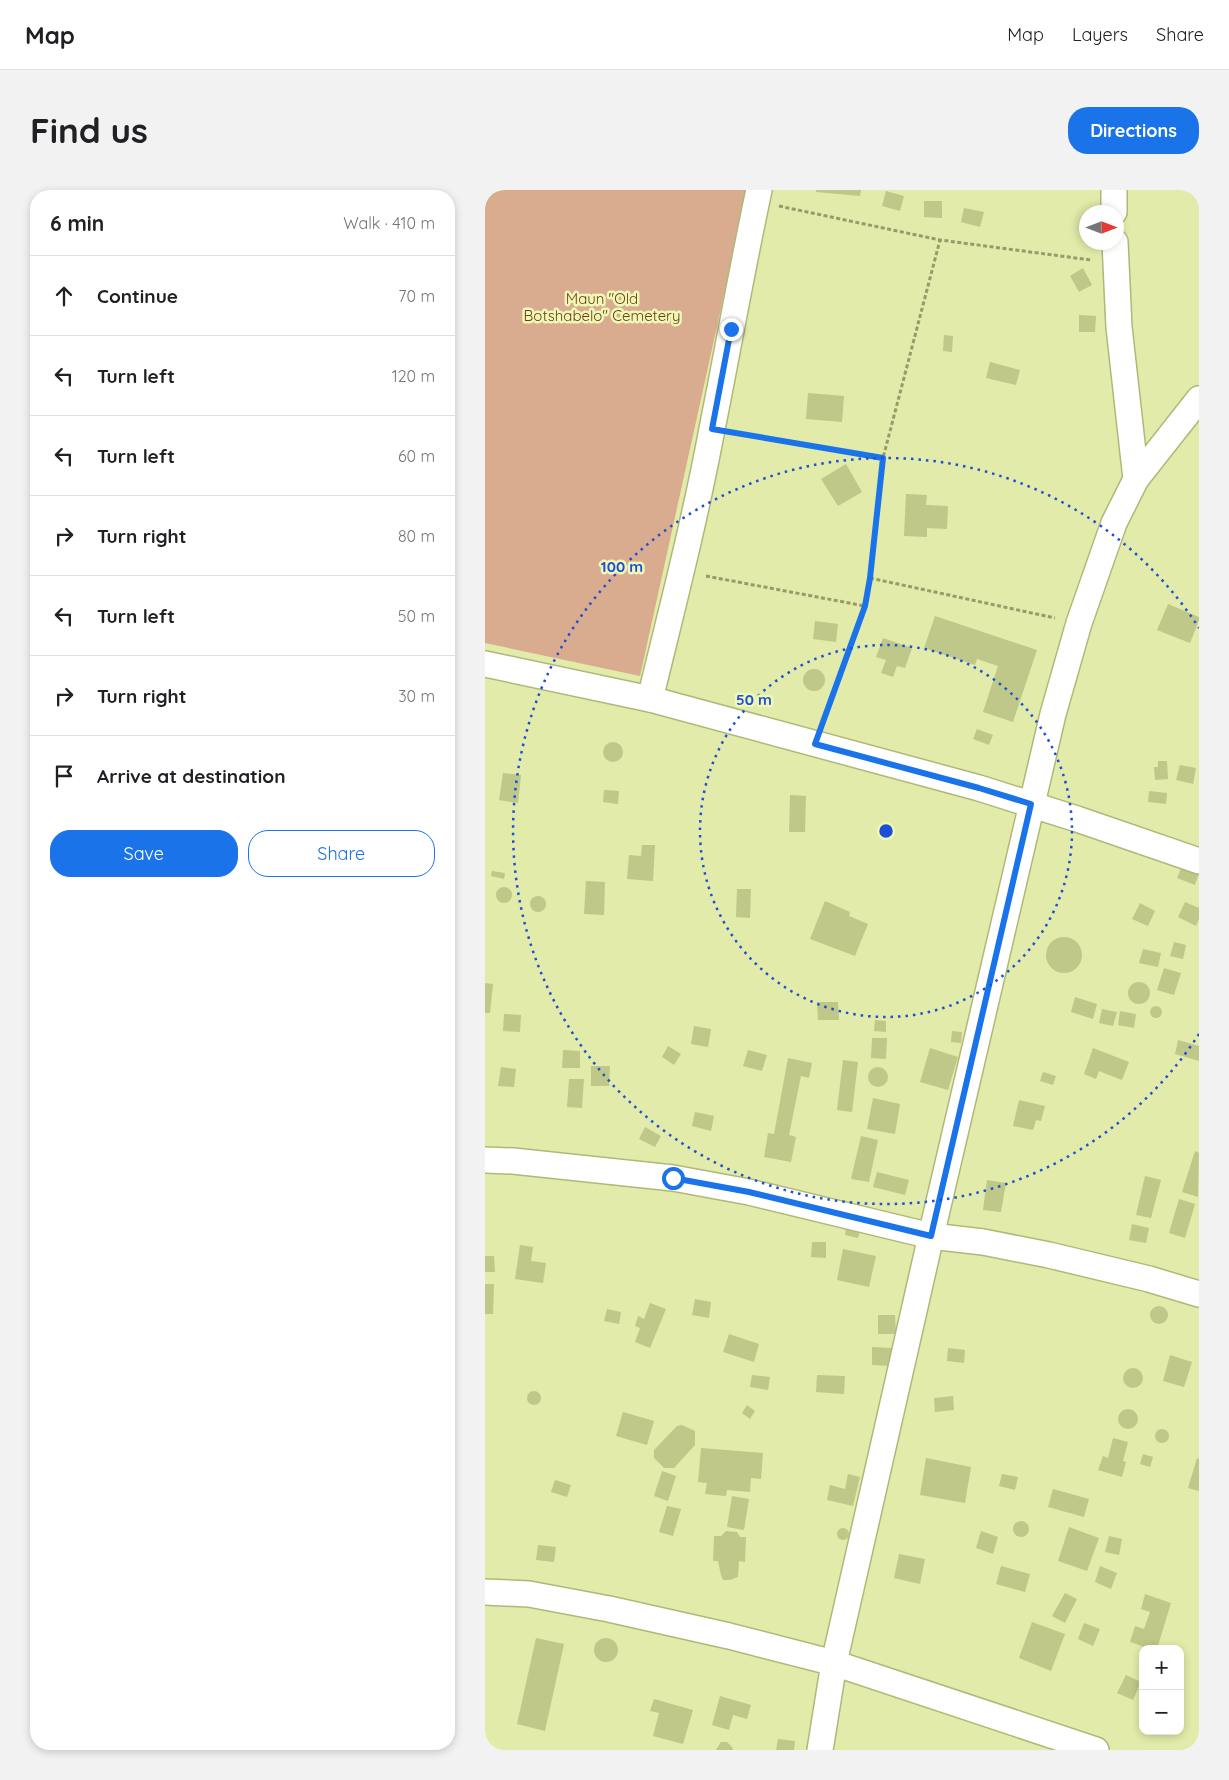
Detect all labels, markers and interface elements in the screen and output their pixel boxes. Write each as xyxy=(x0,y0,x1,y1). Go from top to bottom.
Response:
text: Map xyxy=(25,20,75,50)
text: Map xyxy=(1007,23,1044,46)
text: Layers xyxy=(1072,23,1128,46)
text: Share xyxy=(1156,23,1204,46)
button: Directions xyxy=(1068,107,1199,154)
text: Find us xyxy=(30,108,148,152)
north arrow xyxy=(1079,205,1124,250)
text: 6 min xyxy=(50,210,104,236)
text: Walk · 410 m xyxy=(343,213,435,233)
icon: ahead xyxy=(50,282,78,310)
text: Continue xyxy=(97,284,178,308)
text: 70 m xyxy=(398,286,435,306)
park label: Maun "Old Botshabelo" Cemetery xyxy=(524,289,680,325)
route end xyxy=(720,318,743,341)
icon: left xyxy=(50,362,78,390)
text: Turn left xyxy=(97,364,175,388)
text: 120 m xyxy=(392,366,435,386)
icon: left xyxy=(50,442,78,470)
text: Turn left xyxy=(97,444,175,468)
text: 60 m xyxy=(398,446,435,466)
icon: right xyxy=(50,522,78,550)
text: Turn right xyxy=(97,524,186,548)
text: 80 m xyxy=(398,526,435,546)
text: 100 m xyxy=(601,557,643,576)
icon: left xyxy=(50,602,78,630)
text: Turn left xyxy=(97,604,175,628)
text: 50 m xyxy=(398,606,435,626)
icon: right xyxy=(50,682,78,710)
text: Turn right xyxy=(97,684,186,708)
text: 30 m xyxy=(398,686,435,706)
text: 50 m xyxy=(736,690,772,709)
icon: arrive xyxy=(50,762,78,790)
text: Arrive at destination xyxy=(97,764,286,788)
centre of rings xyxy=(877,822,895,840)
button: Save xyxy=(50,830,238,877)
button: Share xyxy=(248,830,435,877)
route start xyxy=(662,1167,685,1190)
map controls xyxy=(1139,1645,1184,1735)
button: + xyxy=(1139,1645,1184,1690)
button: − xyxy=(1139,1690,1184,1735)

